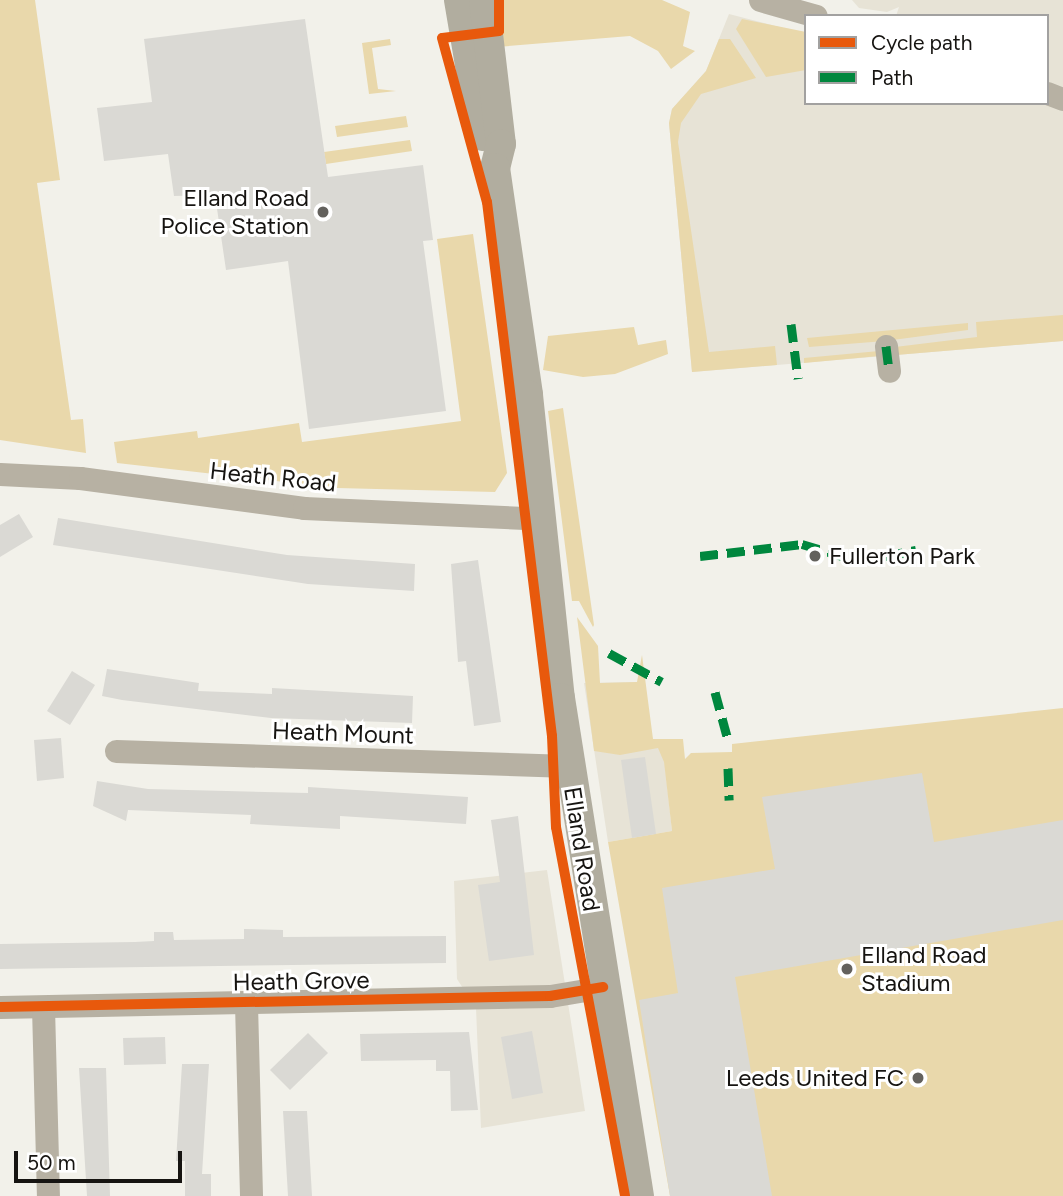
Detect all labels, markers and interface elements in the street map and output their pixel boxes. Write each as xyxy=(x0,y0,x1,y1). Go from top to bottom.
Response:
legend xyxy=(804,14,1049,105)
text: Cycle path xyxy=(871,30,972,55)
text: Path xyxy=(871,65,913,90)
place label: Elland Road Police Station xyxy=(161,184,309,240)
marker: Elland Road Police Station xyxy=(315,204,331,220)
street label: Heath Road xyxy=(208,456,338,498)
place label: Fullerton Park xyxy=(829,542,975,570)
marker: Fullerton Park xyxy=(807,548,823,564)
street label: Heath Mount xyxy=(272,716,414,750)
street label: Elland Road xyxy=(558,785,606,913)
place label: Elland Road Stadium xyxy=(861,941,987,997)
marker: Elland Road Stadium xyxy=(839,961,855,977)
street label: Heath Grove xyxy=(232,965,370,997)
place label: Leeds United FC xyxy=(726,1064,904,1092)
marker: Leeds United FC xyxy=(910,1070,926,1086)
scale bar xyxy=(18,1136,186,1180)
text: 50 m xyxy=(27,1150,76,1175)

